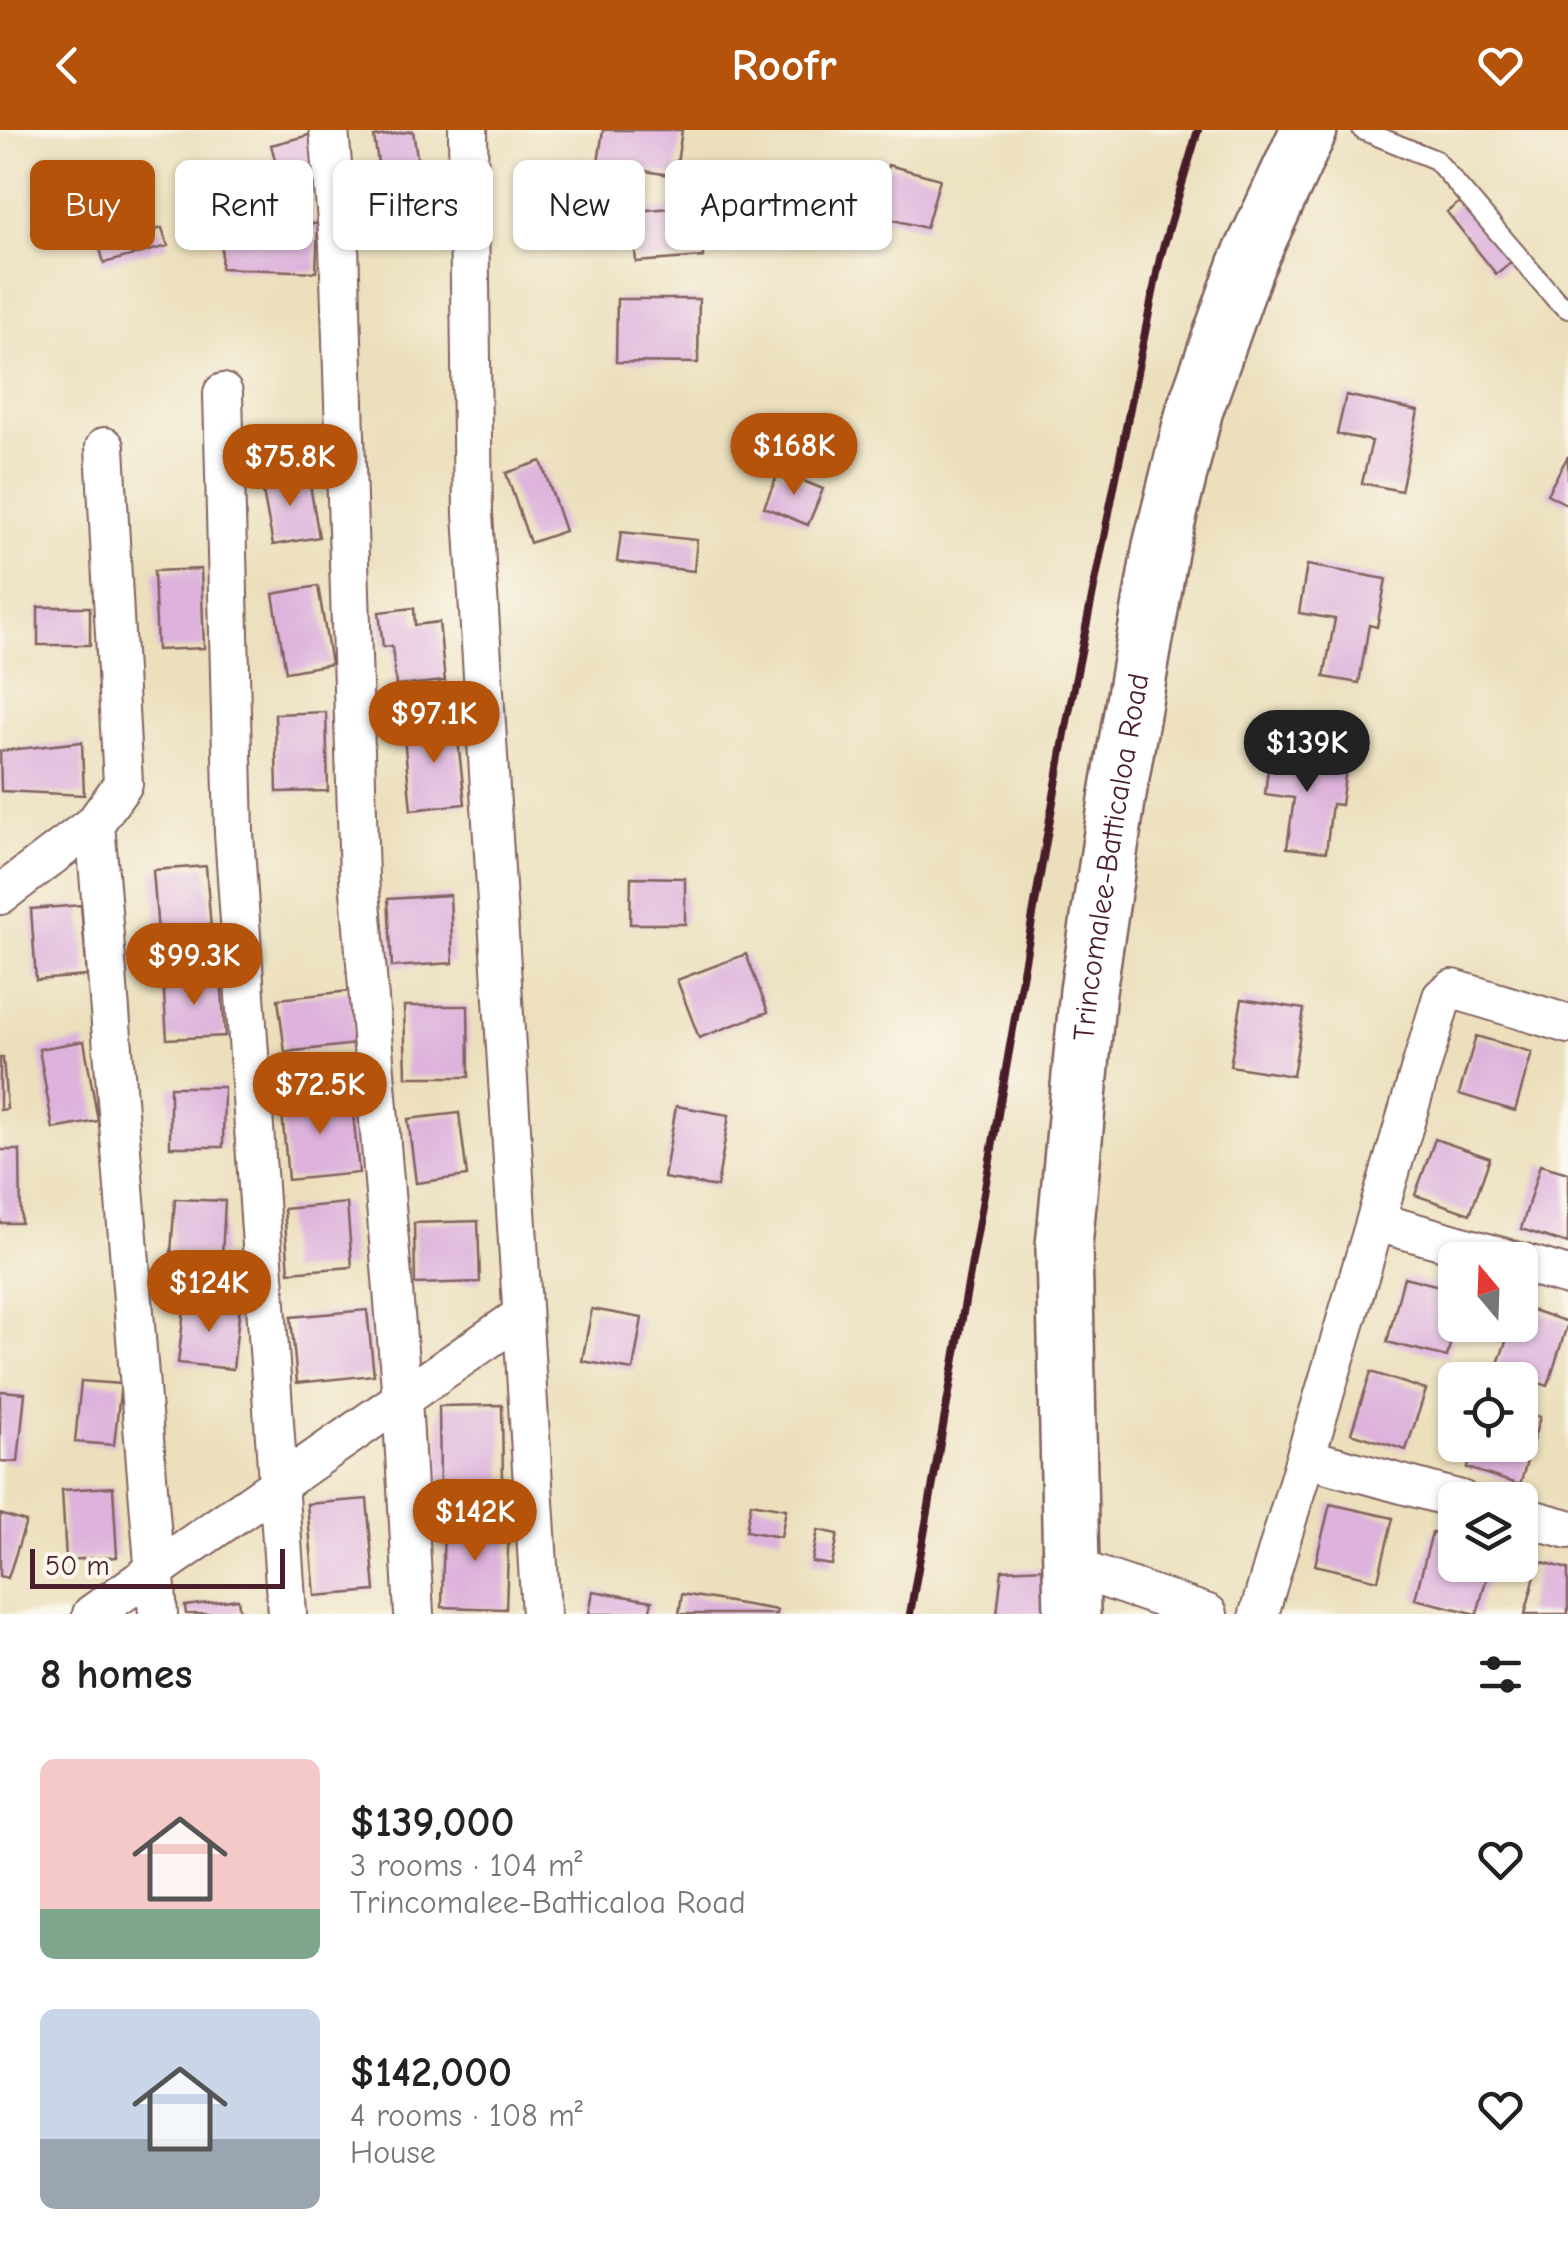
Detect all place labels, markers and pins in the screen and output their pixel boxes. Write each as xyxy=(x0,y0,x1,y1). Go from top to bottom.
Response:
pin: $168K xyxy=(724,413,864,498)
pin: $75.8K xyxy=(209,424,371,509)
pin: $97.1K xyxy=(353,681,515,766)
pin: $139K xyxy=(1237,710,1377,795)
pin: $99.3K xyxy=(113,923,275,1008)
pin: $72.5K xyxy=(239,1052,401,1137)
pin: $124K xyxy=(139,1250,279,1335)
pin: $142K xyxy=(405,1479,545,1564)

